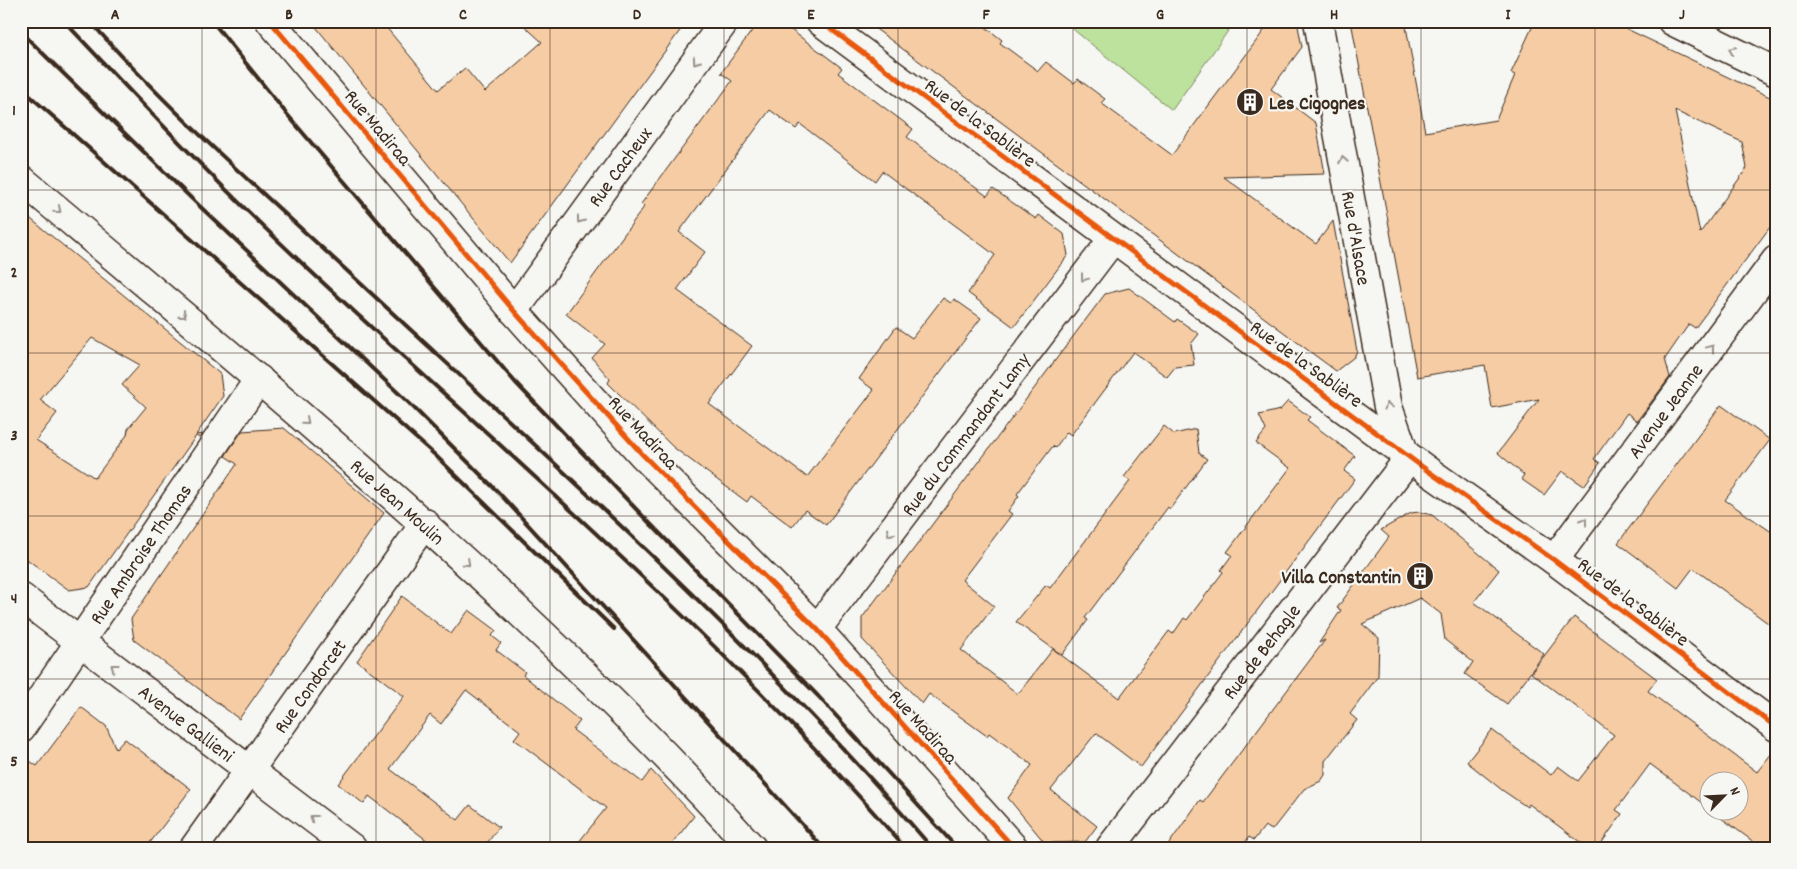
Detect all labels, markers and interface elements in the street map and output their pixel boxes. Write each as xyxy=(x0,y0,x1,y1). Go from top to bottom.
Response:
text: A xyxy=(111,4,120,27)
text: B xyxy=(285,4,293,27)
text: C xyxy=(459,4,467,27)
text: D xyxy=(633,4,642,27)
text: E xyxy=(807,4,815,27)
text: F xyxy=(982,4,990,27)
text: G xyxy=(1156,4,1164,27)
text: H xyxy=(1330,4,1338,27)
text: I xyxy=(1506,4,1512,27)
text: J xyxy=(1679,4,1685,27)
one-way arrow xyxy=(1728,46,1737,56)
one-way arrow xyxy=(693,55,702,65)
street label: Rue de la Sablière xyxy=(918,73,1041,176)
street label: Rue Madiraa xyxy=(336,85,417,174)
building icon: Les Cigognes xyxy=(1235,87,1265,117)
place label: Les Cigognes xyxy=(1269,91,1365,119)
text: 1 xyxy=(12,100,16,123)
street label: Rue Cacheux xyxy=(583,122,661,214)
one-way arrow xyxy=(1339,156,1349,165)
street label: Rue d'Alsace xyxy=(1332,189,1376,288)
one-way arrow xyxy=(53,205,62,214)
one-way arrow xyxy=(577,214,586,224)
text: 2 xyxy=(11,262,18,285)
one-way arrow xyxy=(1081,272,1090,282)
one-way arrow xyxy=(177,310,186,319)
street label: Rue de la Sablière xyxy=(1243,315,1368,416)
one-way arrow xyxy=(1705,344,1714,354)
street label: Rue du Commandant Lamy xyxy=(896,347,1039,523)
street label: Avenue Jeanne xyxy=(1622,359,1712,466)
street label: Rue Madiraa xyxy=(600,391,684,478)
one-way arrow xyxy=(1384,403,1394,411)
one-way arrow xyxy=(301,415,310,424)
text: 3 xyxy=(10,425,18,448)
street label: Rue Jean Moulin xyxy=(343,454,449,553)
street label: Rue Ambroise Thomas xyxy=(84,479,200,631)
one-way arrow xyxy=(1578,518,1586,527)
one-way arrow xyxy=(888,527,896,536)
street label: Rue de la Sablière xyxy=(1571,552,1694,655)
one-way arrow xyxy=(462,557,471,566)
building icon: Villa Constantin xyxy=(1405,561,1435,591)
place label: Villa Constantin xyxy=(1282,565,1401,593)
text: 4 xyxy=(11,588,17,611)
street label: Rue de Behagle xyxy=(1218,599,1309,707)
street label: Rue Condorcet xyxy=(269,635,355,740)
one-way arrow xyxy=(110,664,120,673)
street label: Avenue Gallieni xyxy=(131,680,239,771)
street label: Rue Madiraa xyxy=(881,684,963,772)
text: 5 xyxy=(10,751,18,774)
north arrow xyxy=(1700,772,1750,822)
text: N xyxy=(1724,784,1745,799)
one-way arrow xyxy=(310,816,319,824)

